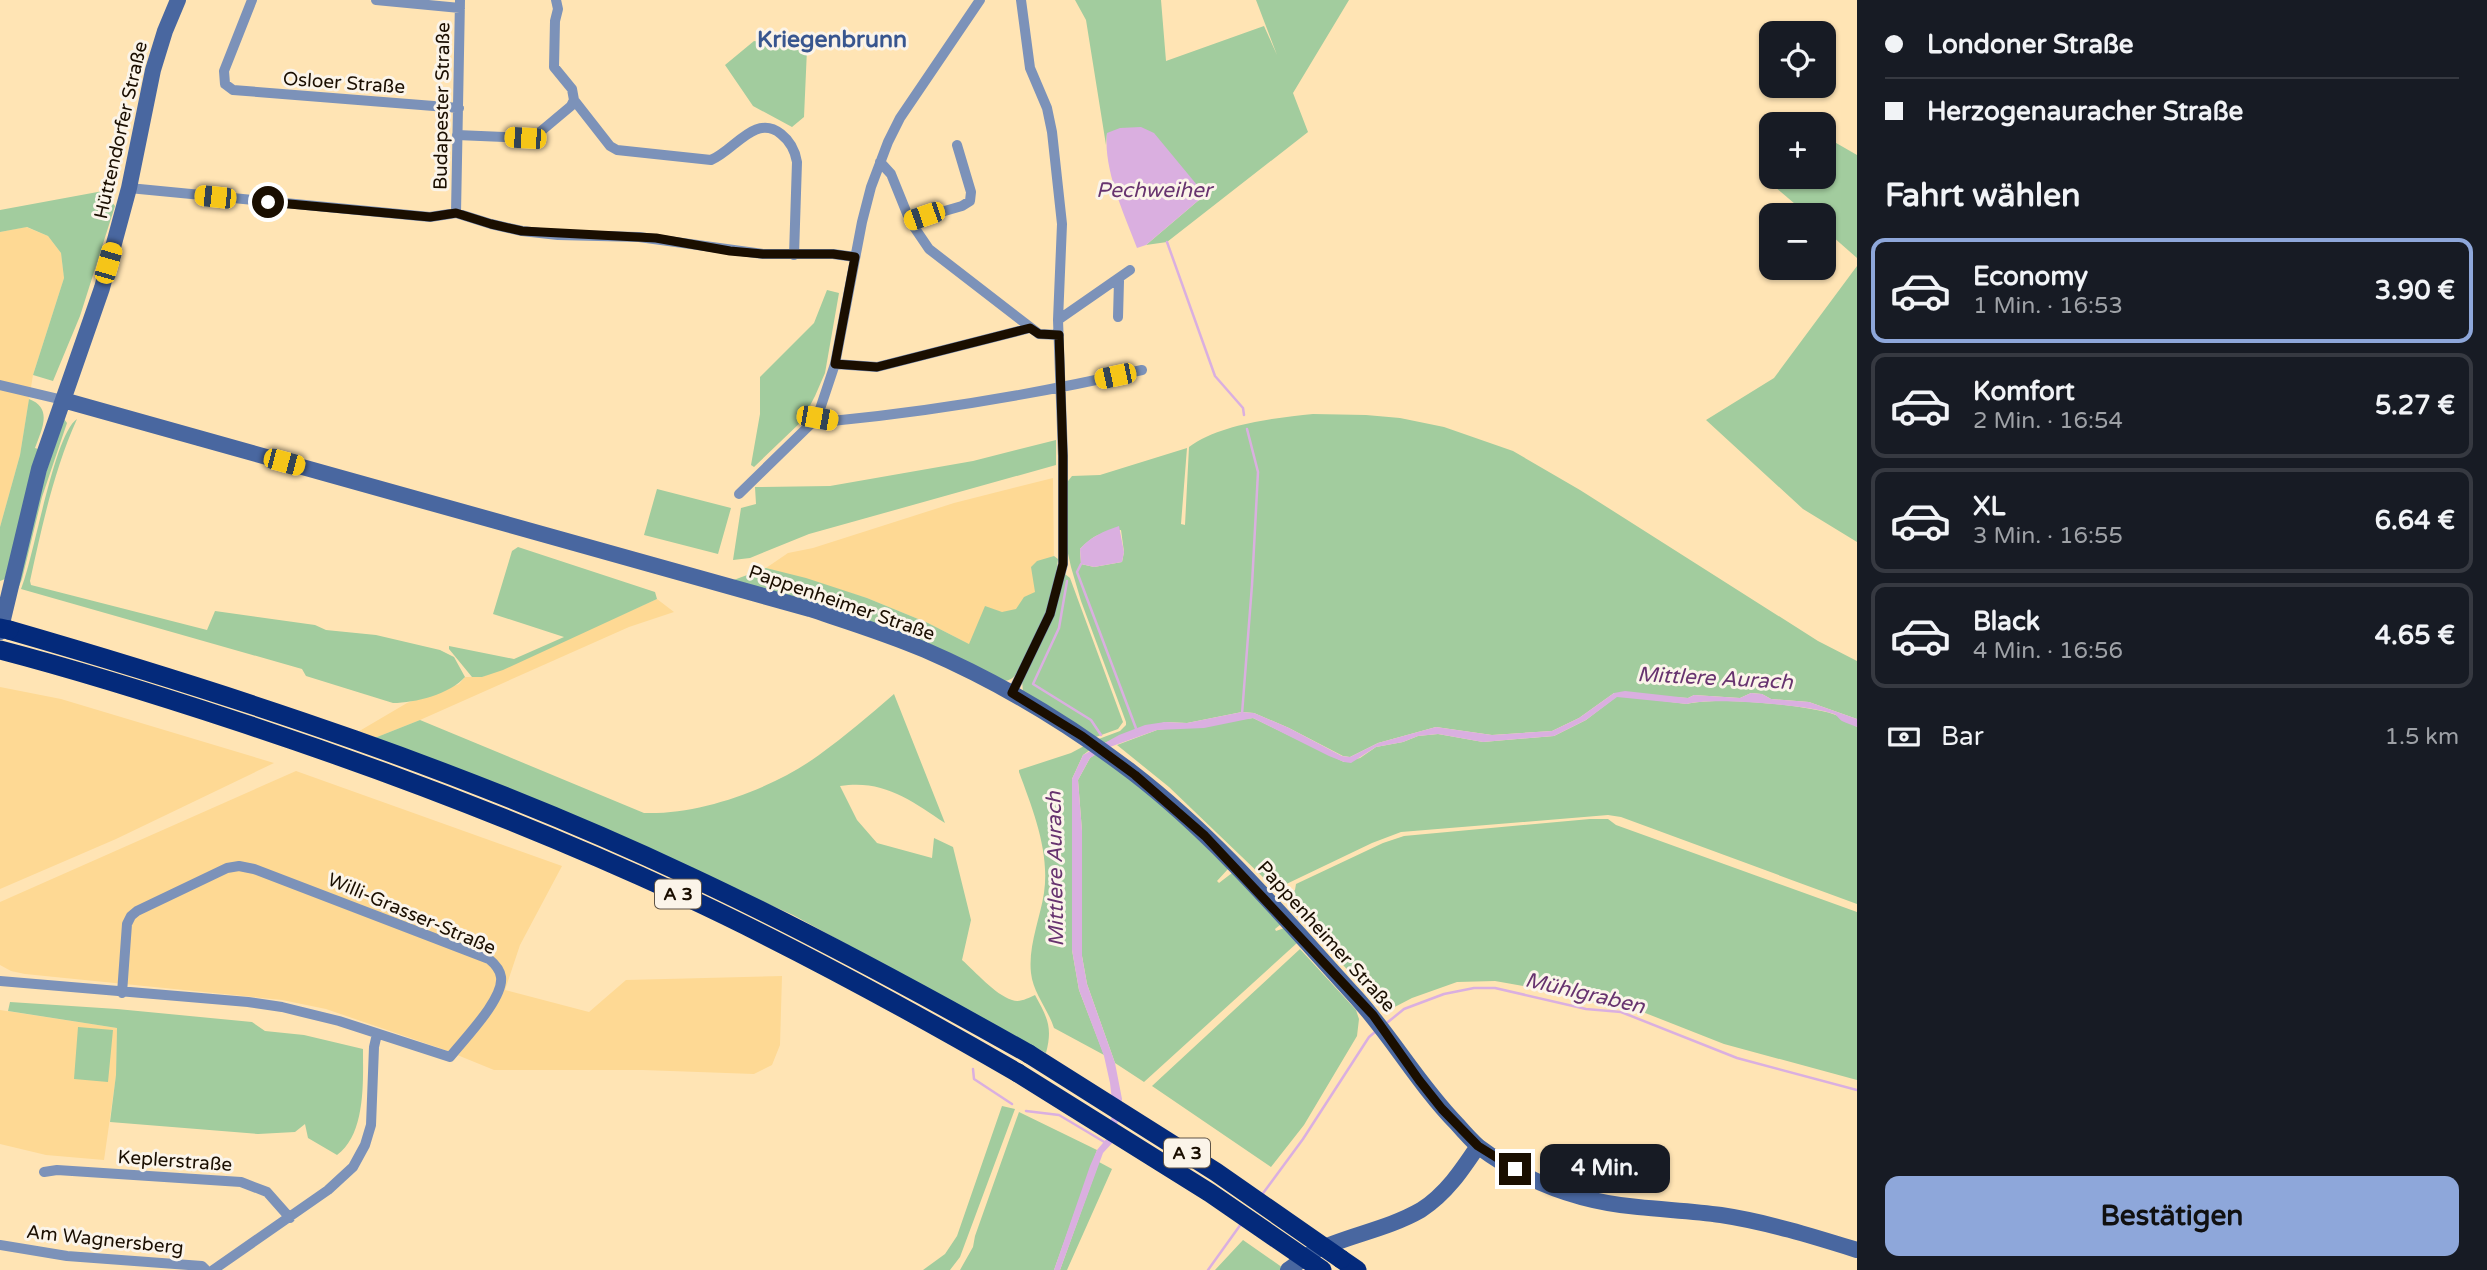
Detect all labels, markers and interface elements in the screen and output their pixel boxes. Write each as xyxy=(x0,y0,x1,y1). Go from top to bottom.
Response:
map controls xyxy=(1759,21,1836,280)
button: locate xyxy=(1759,21,1836,98)
street label: Budapester Straße xyxy=(430,22,454,190)
district label: Kriegenbrunn xyxy=(757,26,907,54)
text: Londoner Straße xyxy=(1927,29,2134,60)
street label: Hüttendorfer Straße xyxy=(90,39,152,221)
street label: Osloer Straße xyxy=(282,68,406,98)
text: Herzogenauracher Straße xyxy=(1927,96,2243,127)
button: + xyxy=(1759,112,1836,189)
car xyxy=(504,126,547,150)
text: Fahrt wählen xyxy=(1885,177,2081,215)
water label: Pechweiher xyxy=(1096,178,1215,203)
car xyxy=(194,184,237,210)
route start xyxy=(252,186,284,218)
car xyxy=(901,199,948,233)
button: − xyxy=(1759,203,1836,280)
car xyxy=(93,240,124,286)
icon: car xyxy=(1889,259,1952,322)
text: Economy xyxy=(1973,261,2088,292)
text: 3.90 € xyxy=(2375,275,2455,306)
text: 1 Min. · 16:53 xyxy=(1973,292,2123,320)
car xyxy=(1093,361,1138,391)
icon: car xyxy=(1889,374,1952,437)
text: Komfort xyxy=(1973,376,2075,407)
text: 5.27 € xyxy=(2375,390,2455,421)
car xyxy=(795,404,840,432)
text: 2 Min. · 16:54 xyxy=(1973,407,2123,435)
car xyxy=(261,446,308,478)
icon: car xyxy=(1889,489,1952,552)
text: XL xyxy=(1973,491,2005,522)
text: 6.64 € xyxy=(2375,505,2455,536)
text: 3 Min. · 16:55 xyxy=(1973,522,2123,550)
street label: Pappenheimer Straße xyxy=(746,561,938,645)
icon: car xyxy=(1889,604,1952,667)
text: Black xyxy=(1973,606,2040,637)
text: 4.65 € xyxy=(2375,620,2455,651)
text: 4 Min. · 16:56 xyxy=(1973,637,2123,665)
water label: Mittlere Aurach xyxy=(1637,662,1794,695)
icon: cash xyxy=(1885,718,1923,756)
text: Bar xyxy=(1941,721,1984,752)
text: 1.5 km xyxy=(2385,723,2459,751)
water label: Mittlere Aurach xyxy=(1042,790,1069,947)
street label: Pappenheimer Straße xyxy=(1253,857,1400,1017)
street label: Willi-Grasser-Straße xyxy=(324,869,499,959)
road number: A 3 xyxy=(655,880,701,908)
water label: Mühlgraben xyxy=(1523,968,1648,1020)
road number: A 3 xyxy=(1164,1138,1210,1168)
callout: 4 Min. xyxy=(1540,1144,1669,1194)
street label: Keplerstraße xyxy=(117,1146,233,1176)
route end xyxy=(1499,1153,1531,1185)
text: 4 Min. xyxy=(1571,1154,1639,1182)
button: Bestätigen xyxy=(1885,1176,2459,1256)
street label: Am Wagnersberg xyxy=(25,1221,185,1259)

